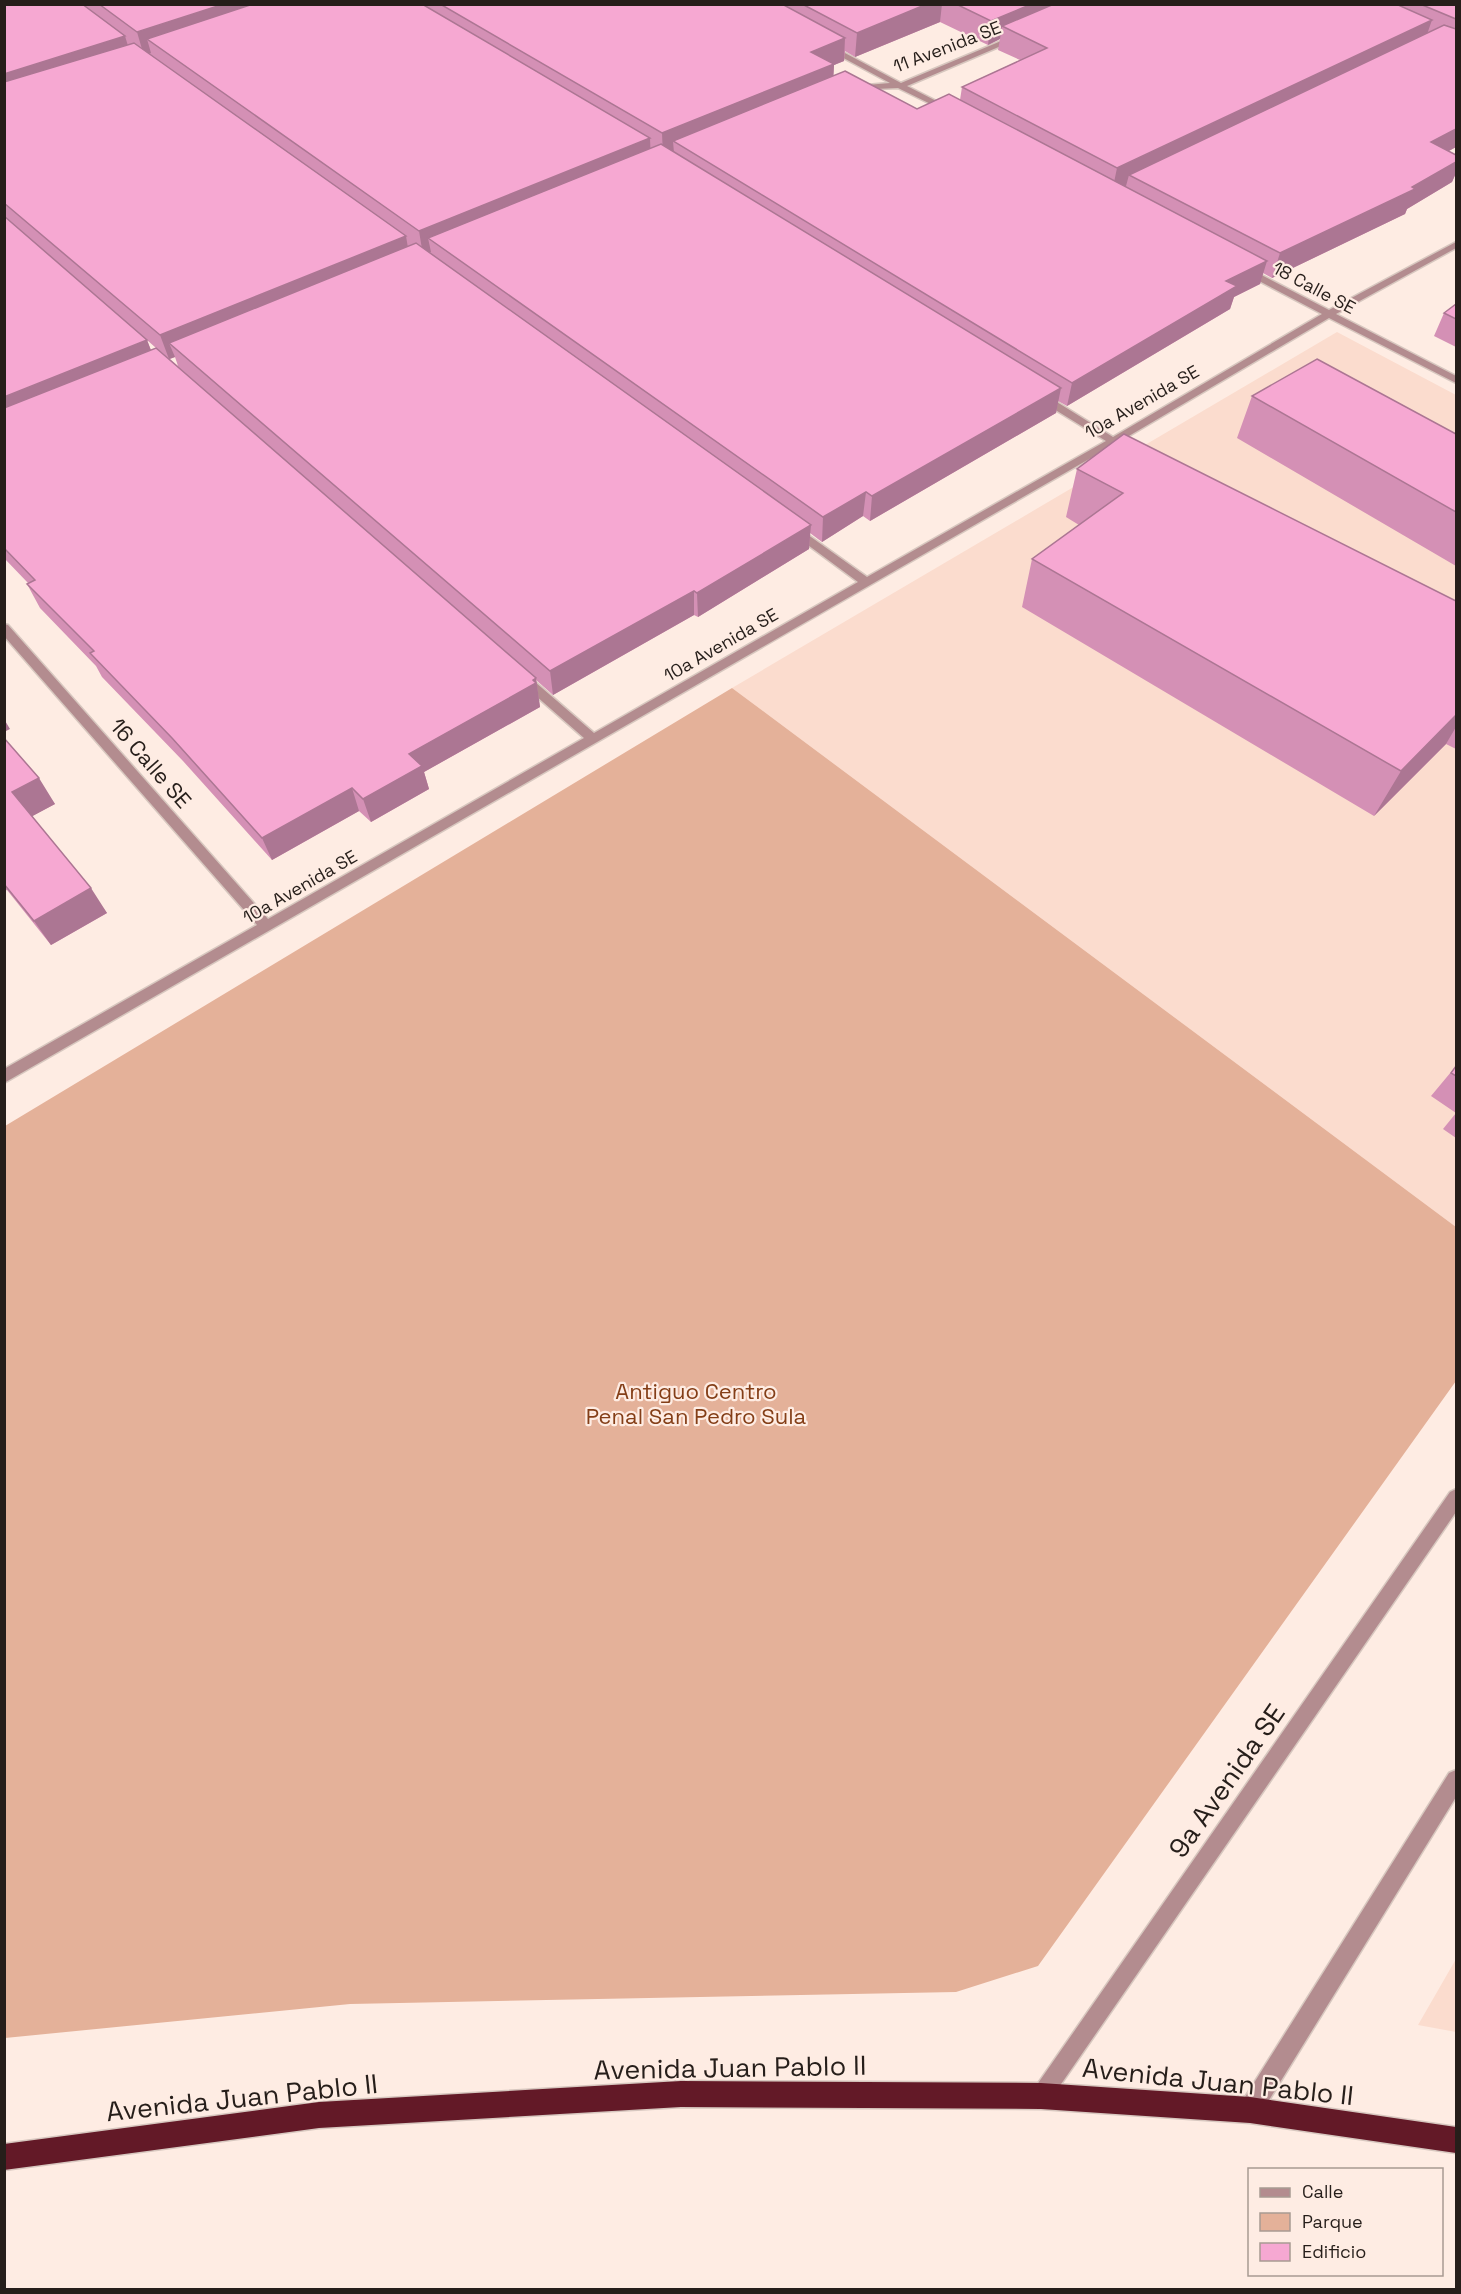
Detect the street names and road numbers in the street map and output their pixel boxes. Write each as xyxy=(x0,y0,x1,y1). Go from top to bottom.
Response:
street label: 11 Avenida SE xyxy=(890,15,1004,78)
street label: 18 Calle SE xyxy=(1269,256,1360,319)
street label: 10a Avenida SE xyxy=(1081,360,1203,444)
street label: 10a Avenida SE xyxy=(660,603,782,687)
street label: 16 Calle SE xyxy=(104,712,198,814)
street label: 10a Avenida SE xyxy=(239,845,361,929)
street label: 9a Avenida SE xyxy=(1161,1697,1293,1864)
street label: Avenida Juan Pablo II xyxy=(593,2048,867,2087)
street label: Avenida Juan Pablo II xyxy=(1081,2050,1355,2113)
street label: Avenida Juan Pablo II xyxy=(105,2066,379,2129)

